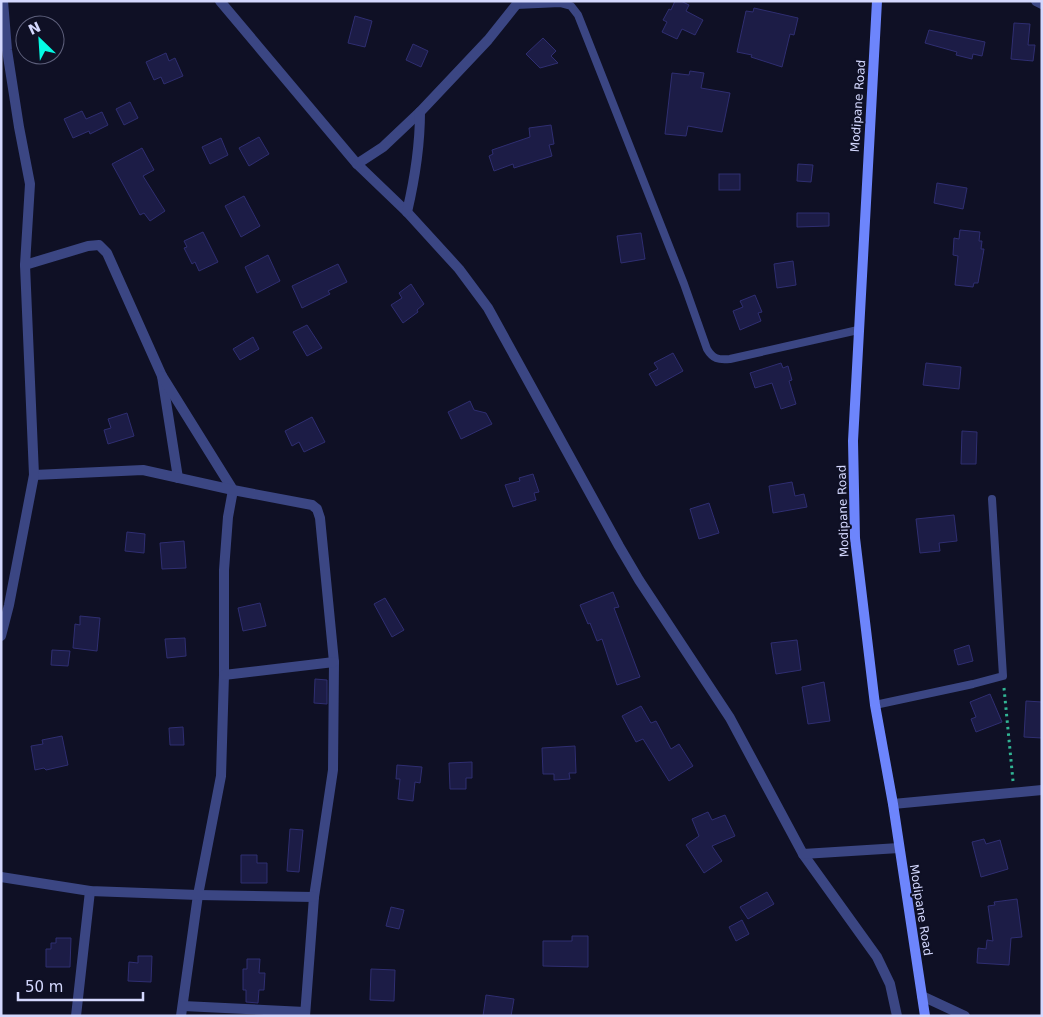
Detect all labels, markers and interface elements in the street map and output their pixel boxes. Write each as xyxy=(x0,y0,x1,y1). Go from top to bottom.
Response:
north arrow xyxy=(15,15,65,65)
text: N xyxy=(26,18,43,38)
street label: Modipane Road xyxy=(848,59,868,153)
street label: Modipane Road xyxy=(834,465,852,557)
street label: Modipane Road xyxy=(907,863,935,957)
scale bar xyxy=(18,970,142,1002)
text: 50 m xyxy=(25,978,63,996)

